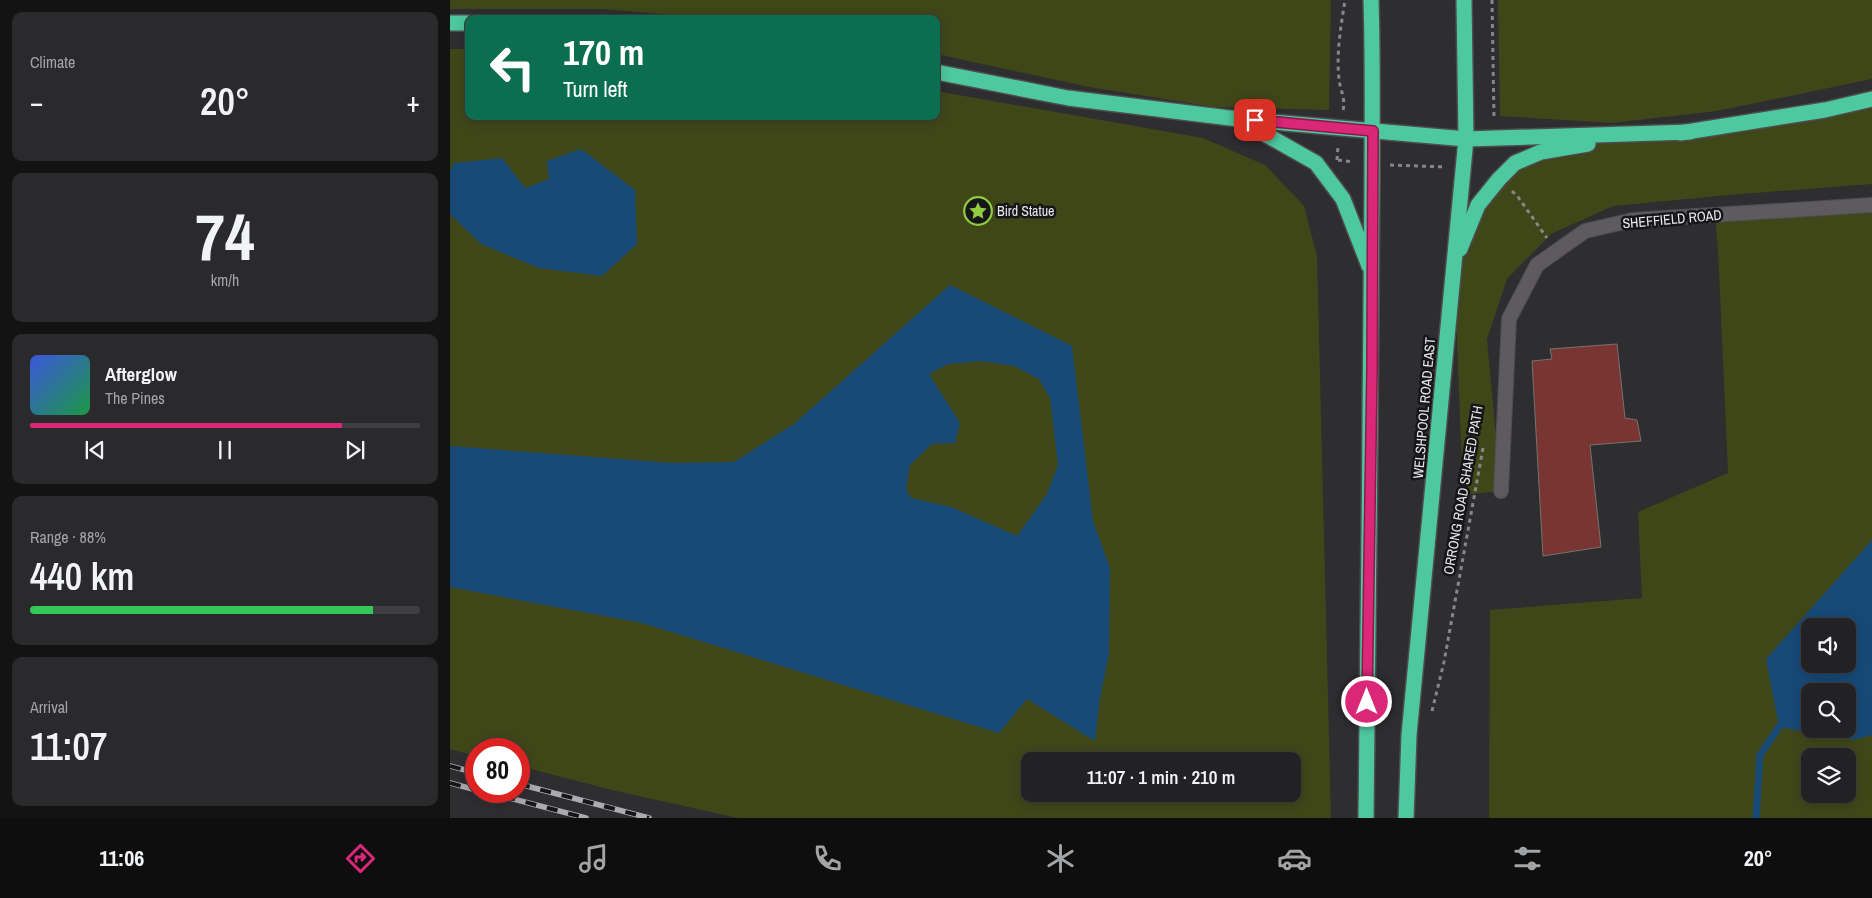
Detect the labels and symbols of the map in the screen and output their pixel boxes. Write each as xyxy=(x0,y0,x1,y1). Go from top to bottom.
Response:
pin xyxy=(1234,99,1276,141)
place icon: Bird Statue xyxy=(963,196,993,226)
place label: Bird Statue xyxy=(997,202,1054,220)
street label: SHEFFIELD ROAD xyxy=(1622,206,1722,232)
street label: WELSHPOOL ROAD EAST xyxy=(1409,337,1439,479)
street label: ORRONG ROAD SHARED PATH xyxy=(1439,404,1487,576)
position arrow xyxy=(1340,675,1392,727)
speed limit sign: 80 xyxy=(465,738,530,803)

